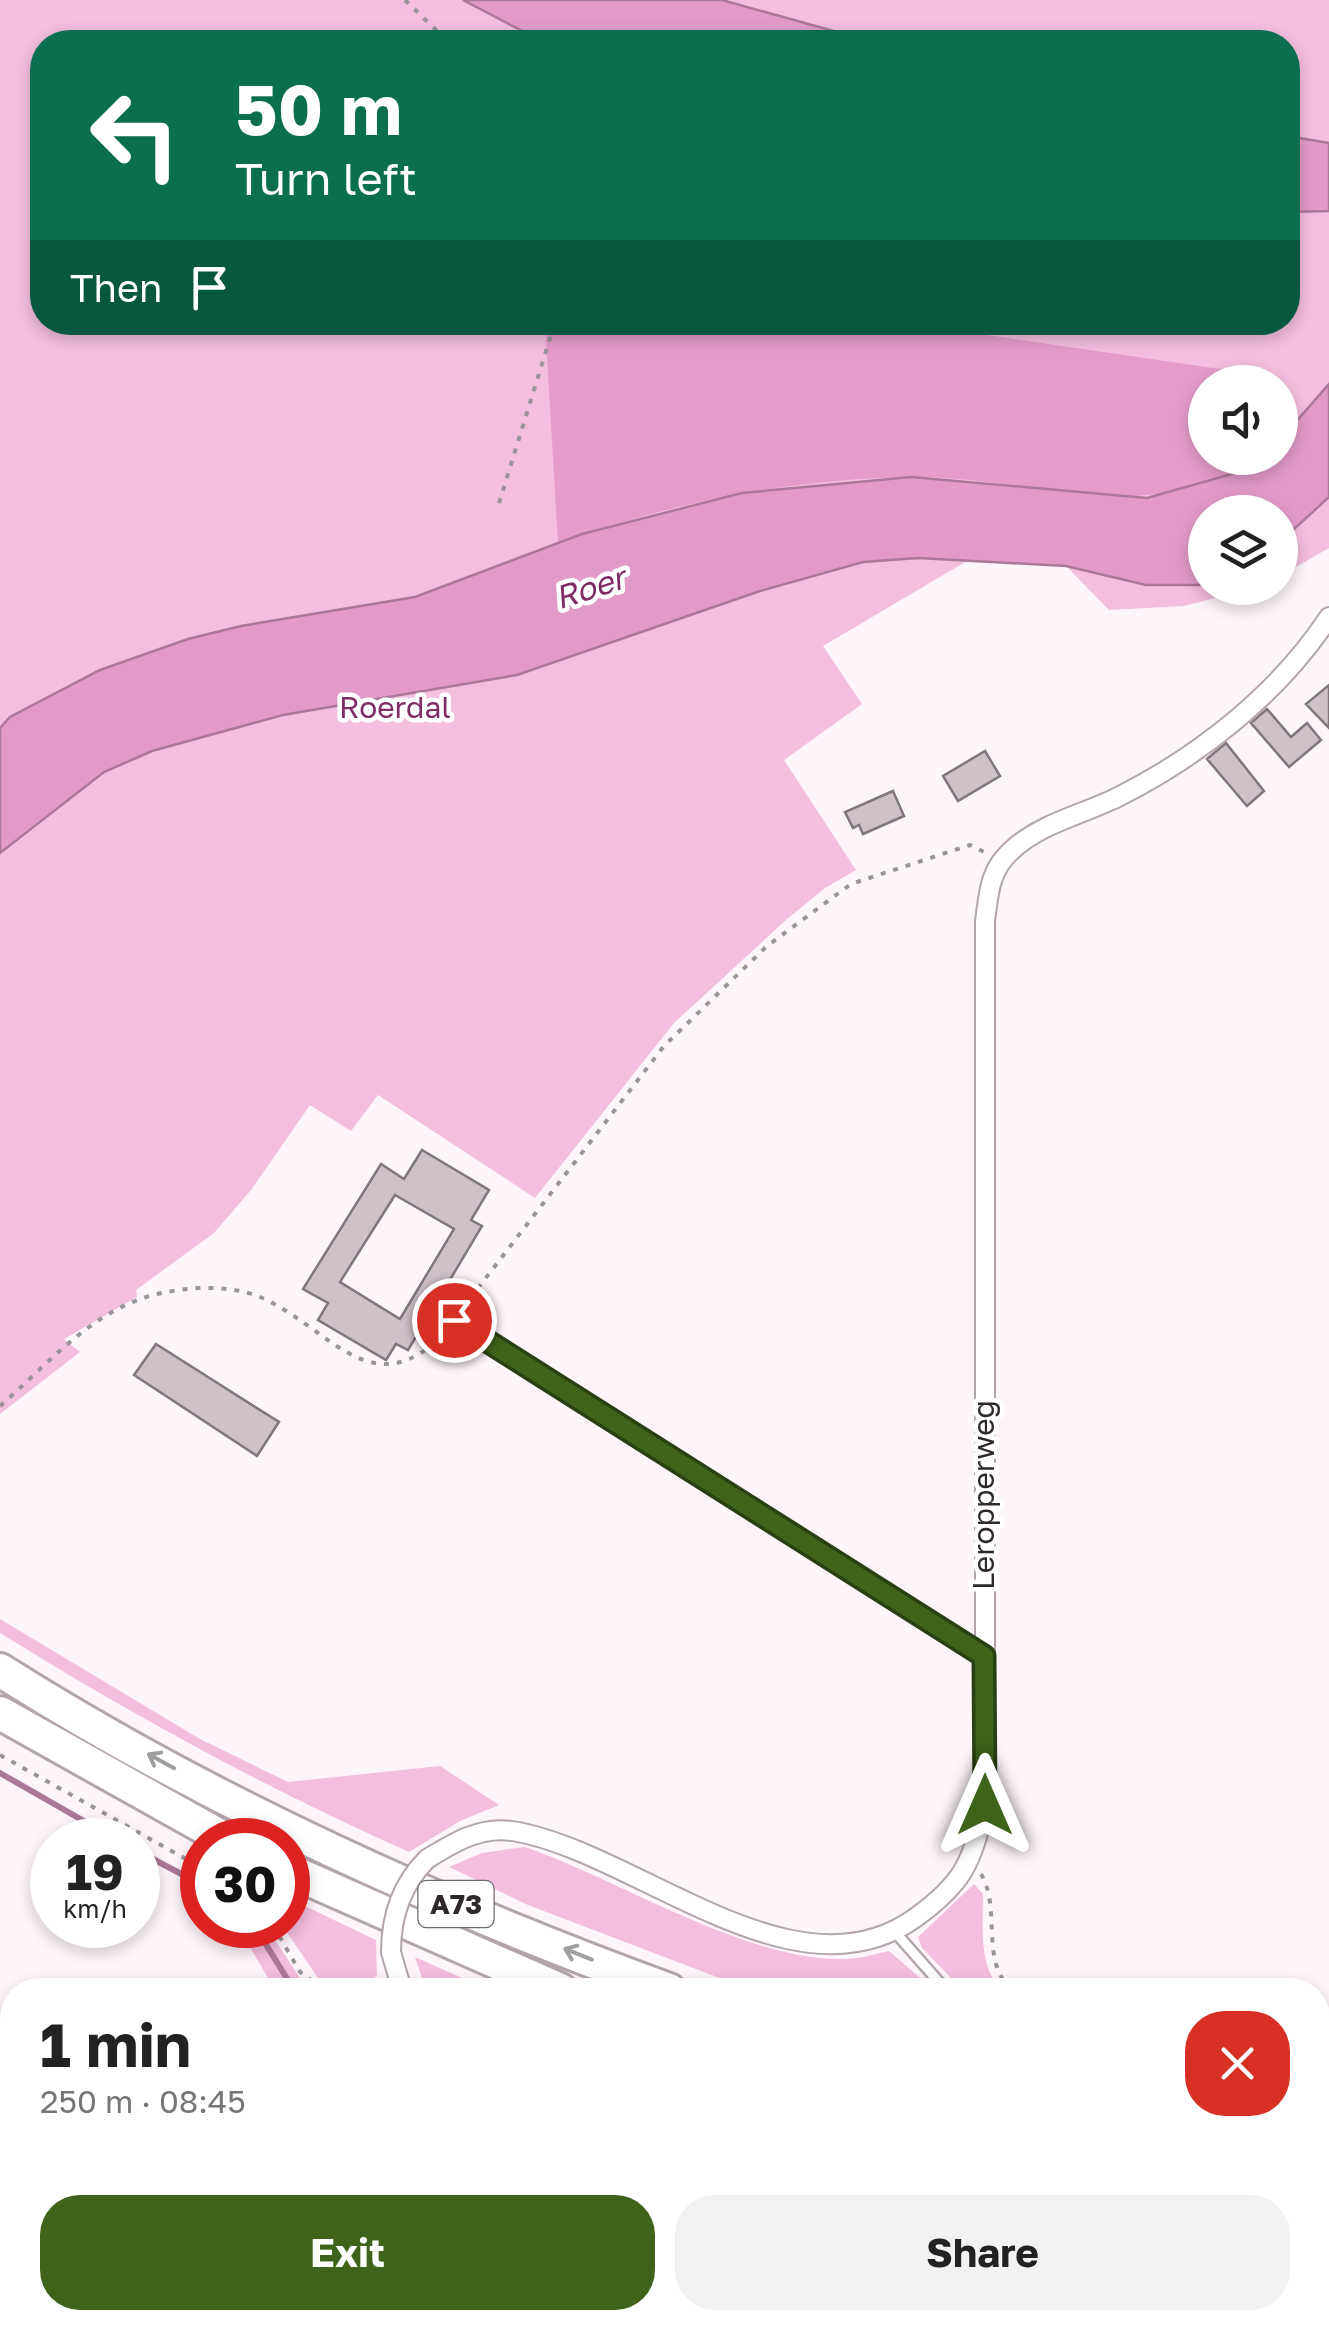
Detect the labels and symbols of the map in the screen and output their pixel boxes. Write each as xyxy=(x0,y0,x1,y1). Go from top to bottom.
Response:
water label: Roer xyxy=(550,557,634,616)
park label: Roerdal xyxy=(339,689,451,725)
pin xyxy=(412,1278,497,1363)
street label: Leropperweg xyxy=(965,1400,1001,1590)
one-way arrow xyxy=(147,1750,177,1770)
position arrow xyxy=(933,1753,1037,1857)
speed limit sign: 30 xyxy=(180,1818,310,1948)
road number: A73 xyxy=(418,1881,494,1927)
one-way arrow xyxy=(564,1944,594,1962)

